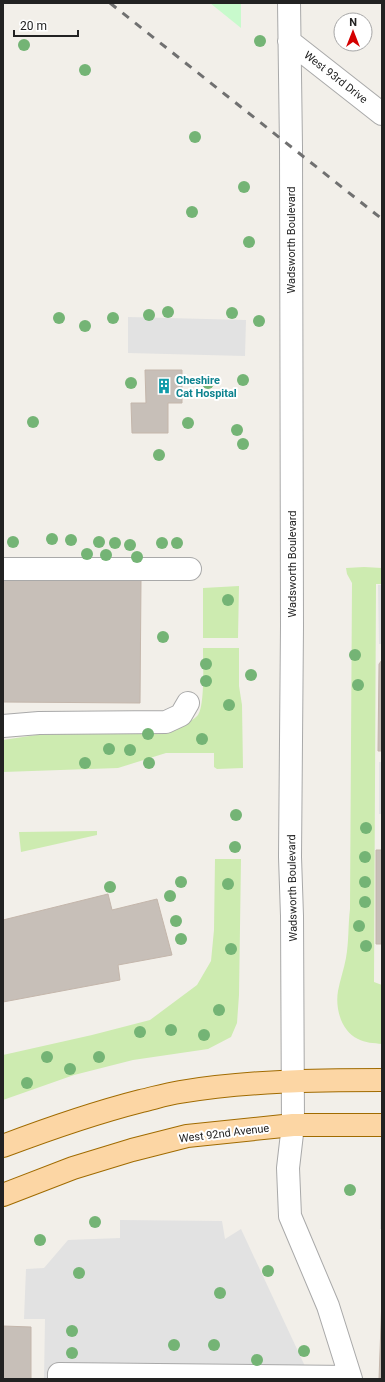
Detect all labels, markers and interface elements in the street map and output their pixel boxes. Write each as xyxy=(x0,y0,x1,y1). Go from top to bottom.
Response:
scale bar xyxy=(14,12,78,38)
north arrow xyxy=(333,12,373,52)
text: N xyxy=(349,16,357,29)
text: 20 m xyxy=(20,19,47,33)
street label: West 93rd Drive xyxy=(301,49,370,106)
street label: Wadsworth Boulevard xyxy=(285,186,298,294)
place label: Cheshire Cat Hospital xyxy=(176,374,237,400)
building icon: Cheshire Cat Hospital xyxy=(155,377,173,395)
street label: Wadsworth Boulevard xyxy=(286,510,299,618)
street label: Wadsworth Boulevard xyxy=(285,834,300,942)
street label: West 92nd Avenue xyxy=(178,1121,270,1145)

